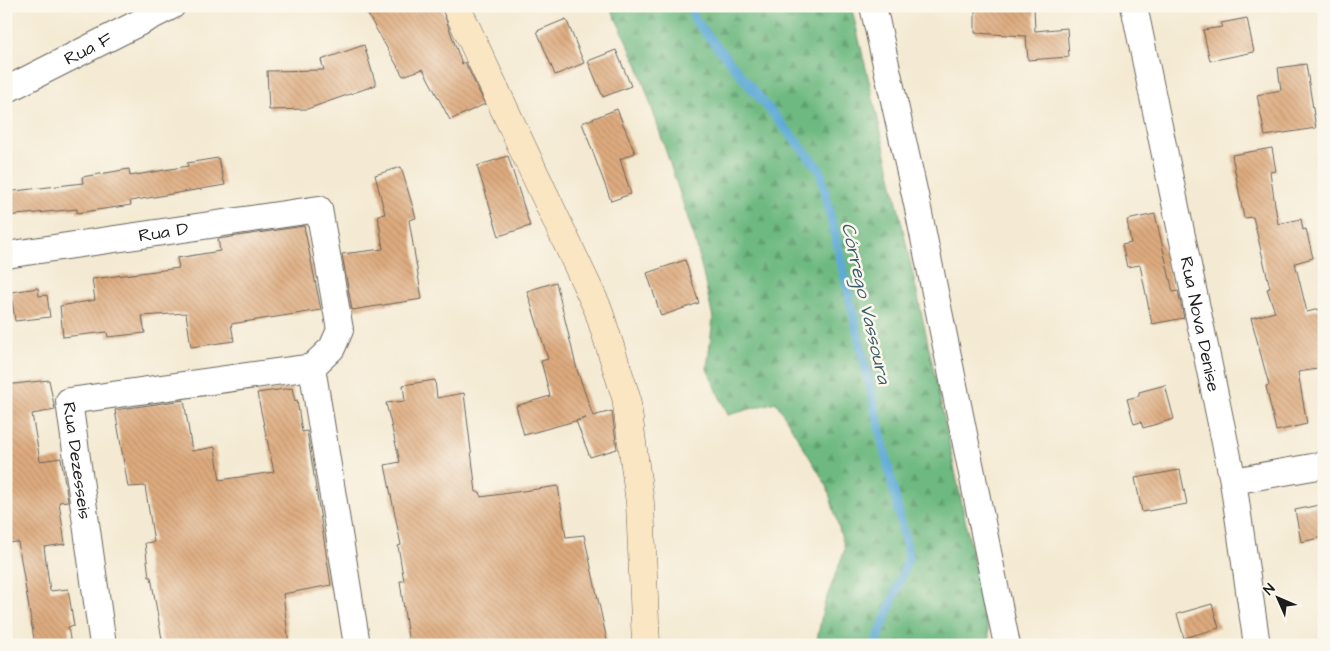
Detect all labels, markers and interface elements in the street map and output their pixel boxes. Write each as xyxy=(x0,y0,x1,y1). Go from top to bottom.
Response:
street label: Rua F xyxy=(60,26,117,72)
street label: Rua D xyxy=(137,216,190,248)
water label: Córrego Vassoura xyxy=(834,220,898,388)
street label: Rua Nova Denise xyxy=(1174,254,1226,394)
street label: Rua Dezesseis xyxy=(56,400,97,521)
north arrow xyxy=(1252,574,1302,624)
text: N xyxy=(1259,579,1280,600)

